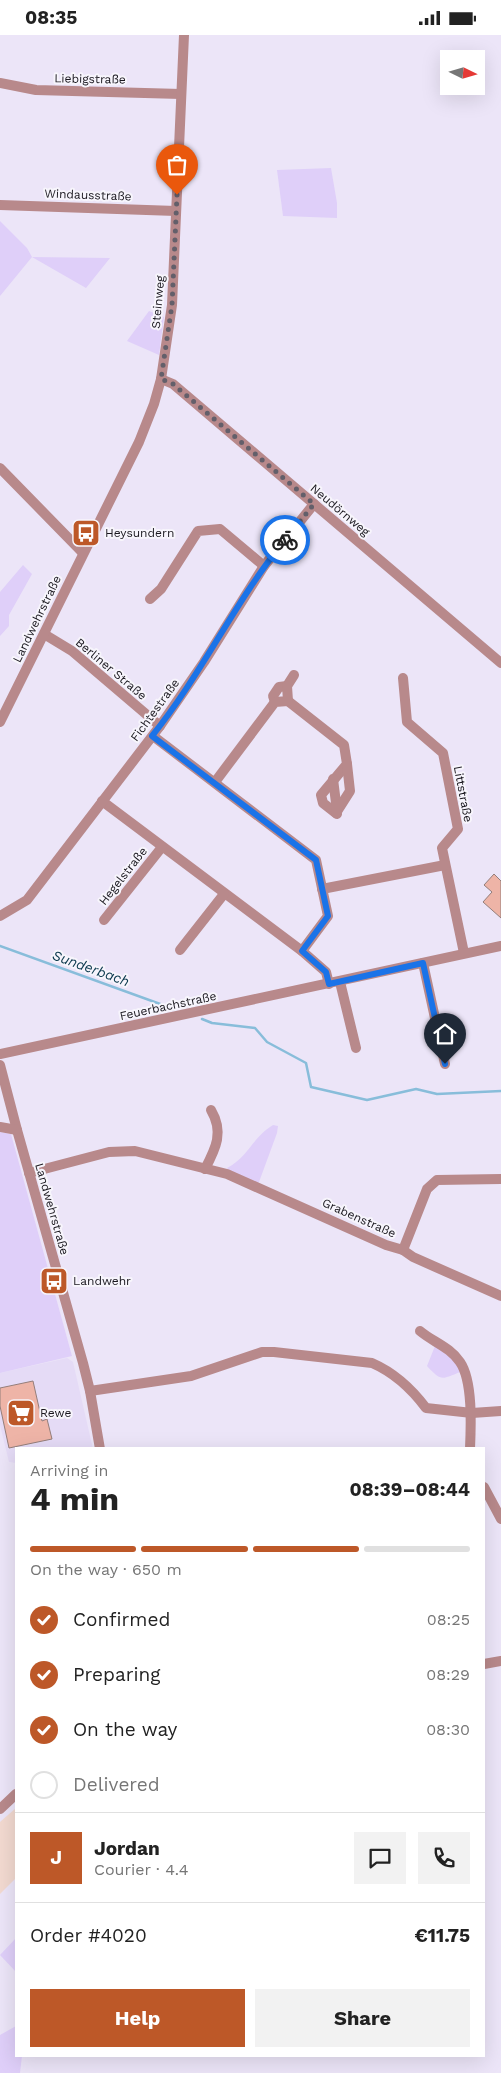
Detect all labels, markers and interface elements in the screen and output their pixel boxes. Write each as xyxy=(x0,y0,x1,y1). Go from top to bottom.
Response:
text: 08:35 xyxy=(25,6,77,29)
north arrow xyxy=(440,50,485,95)
map controls xyxy=(440,50,485,95)
street label: Liebigstraße xyxy=(54,71,126,87)
pin xyxy=(156,144,198,195)
icon: bag xyxy=(163,151,191,179)
street label: Windausstraße xyxy=(44,186,132,204)
street label: Steinweg xyxy=(149,274,167,329)
street label: Neudörnweg xyxy=(307,481,373,539)
courier xyxy=(260,515,310,565)
bus stop icon: Heysundern xyxy=(71,518,101,548)
place label: Heysundern xyxy=(105,526,174,540)
icon: bike xyxy=(271,526,299,554)
street label: Landwehrstraße xyxy=(10,573,64,665)
street label: Berliner Straße xyxy=(73,635,149,703)
street label: Fichtestraße xyxy=(128,676,182,744)
street label: Littstraße xyxy=(451,765,475,823)
street label: Hegelstraße xyxy=(96,844,150,908)
water label: Sunderbach xyxy=(50,947,132,989)
street label: Feuerbachstraße xyxy=(118,989,218,1023)
pin xyxy=(424,1013,466,1064)
icon: home xyxy=(431,1020,459,1048)
street label: Landwehrstraße xyxy=(32,1161,72,1257)
street label: Grabenstraße xyxy=(320,1195,398,1241)
bus stop icon: Landwehr xyxy=(39,1266,69,1296)
place label: Landwehr xyxy=(73,1274,131,1288)
supermarket icon: Rewe xyxy=(6,1398,36,1428)
place label: Rewe xyxy=(40,1406,71,1420)
text: Arriving in xyxy=(30,1461,108,1480)
text: 08:39–08:44 xyxy=(350,1478,470,1501)
text: 4 min xyxy=(30,1480,119,1518)
text: On the way · 650 m xyxy=(30,1560,182,1579)
icon: check xyxy=(30,1606,58,1634)
text: Confirmed xyxy=(73,1608,170,1631)
text: 08:25 xyxy=(427,1610,470,1629)
icon: check xyxy=(30,1661,58,1689)
text: Preparing xyxy=(73,1663,160,1686)
text: 08:29 xyxy=(426,1665,470,1684)
icon: check xyxy=(30,1716,58,1744)
text: On the way xyxy=(73,1718,177,1741)
text: 08:30 xyxy=(426,1720,470,1739)
text: Delivered xyxy=(73,1773,160,1796)
button: chat xyxy=(354,1832,406,1884)
button: phone xyxy=(418,1832,470,1884)
text: Jordan xyxy=(94,1837,160,1860)
text: J xyxy=(50,1846,62,1869)
text: Courier · 4.4 xyxy=(94,1860,189,1879)
text: Order #4020 xyxy=(30,1924,147,1947)
text: €11.75 xyxy=(415,1924,470,1947)
button: Help xyxy=(30,1989,245,2047)
button: Share xyxy=(255,1989,470,2047)

